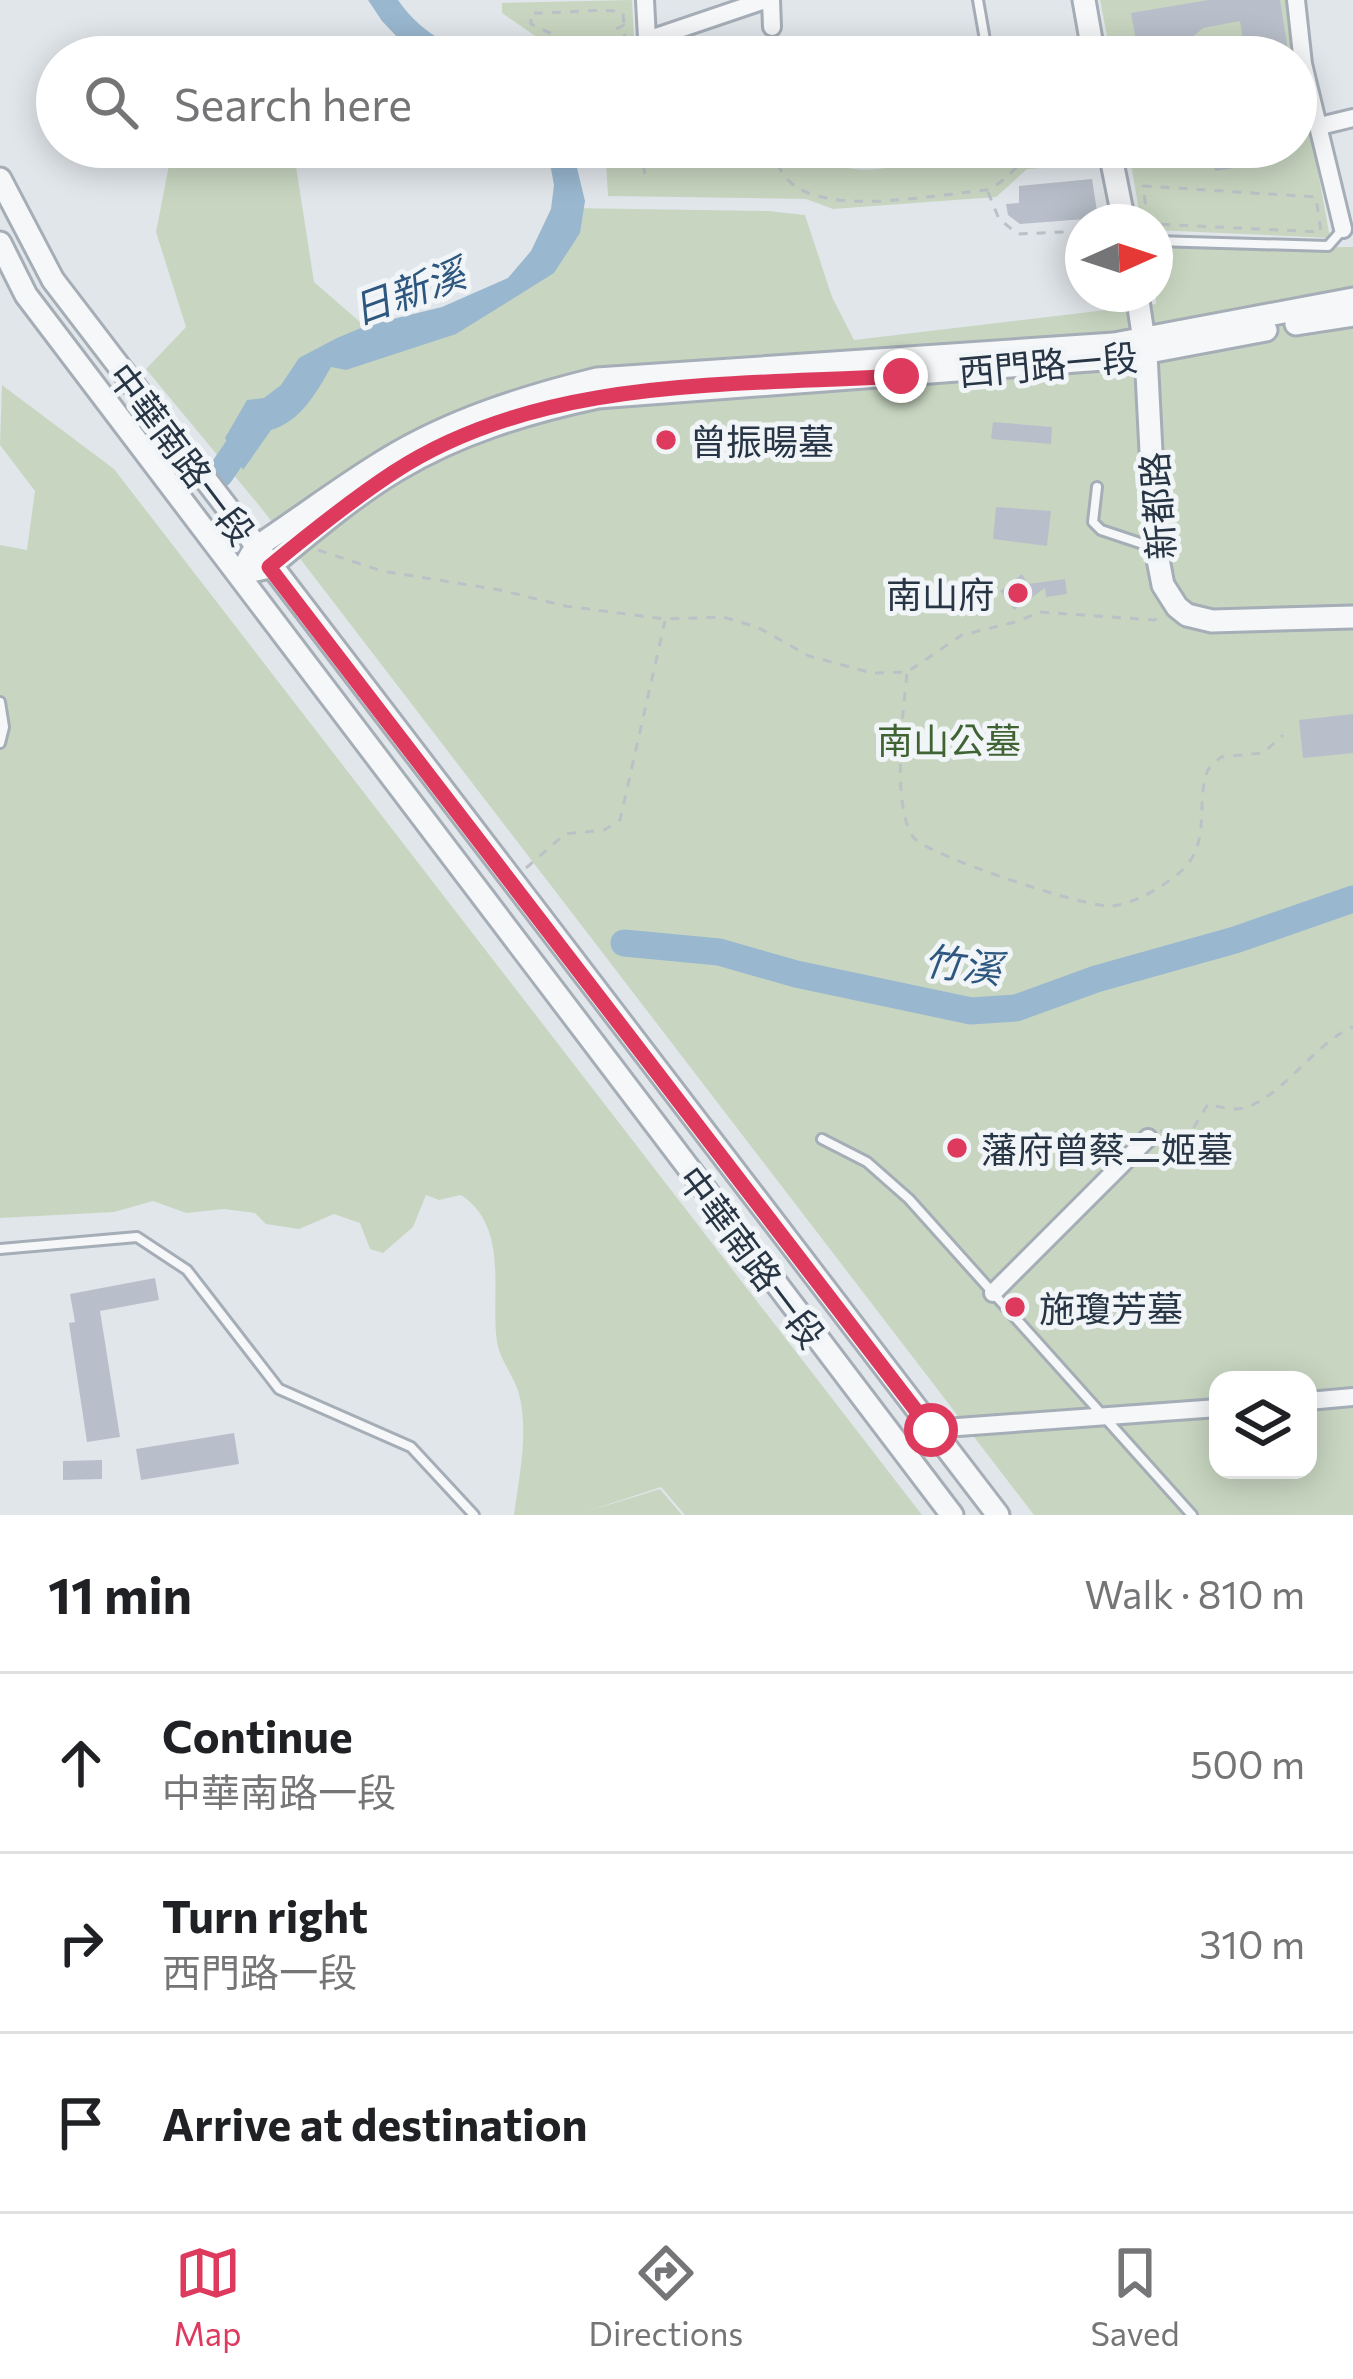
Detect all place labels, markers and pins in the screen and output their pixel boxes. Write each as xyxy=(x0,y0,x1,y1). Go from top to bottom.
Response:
place label: 曾振暘墓 xyxy=(690,418,834,462)
marker: 曾振暘墓 xyxy=(653,427,679,453)
place label: 南山府 xyxy=(886,571,994,615)
marker: 南山府 xyxy=(1005,580,1031,606)
place label: 藩府曾蔡二姬墓 xyxy=(981,1126,1233,1170)
marker: 藩府曾蔡二姬墓 xyxy=(944,1135,970,1161)
place label: 施瓊芳墓 xyxy=(1039,1285,1183,1329)
marker: 施瓊芳墓 xyxy=(1002,1294,1028,1320)

